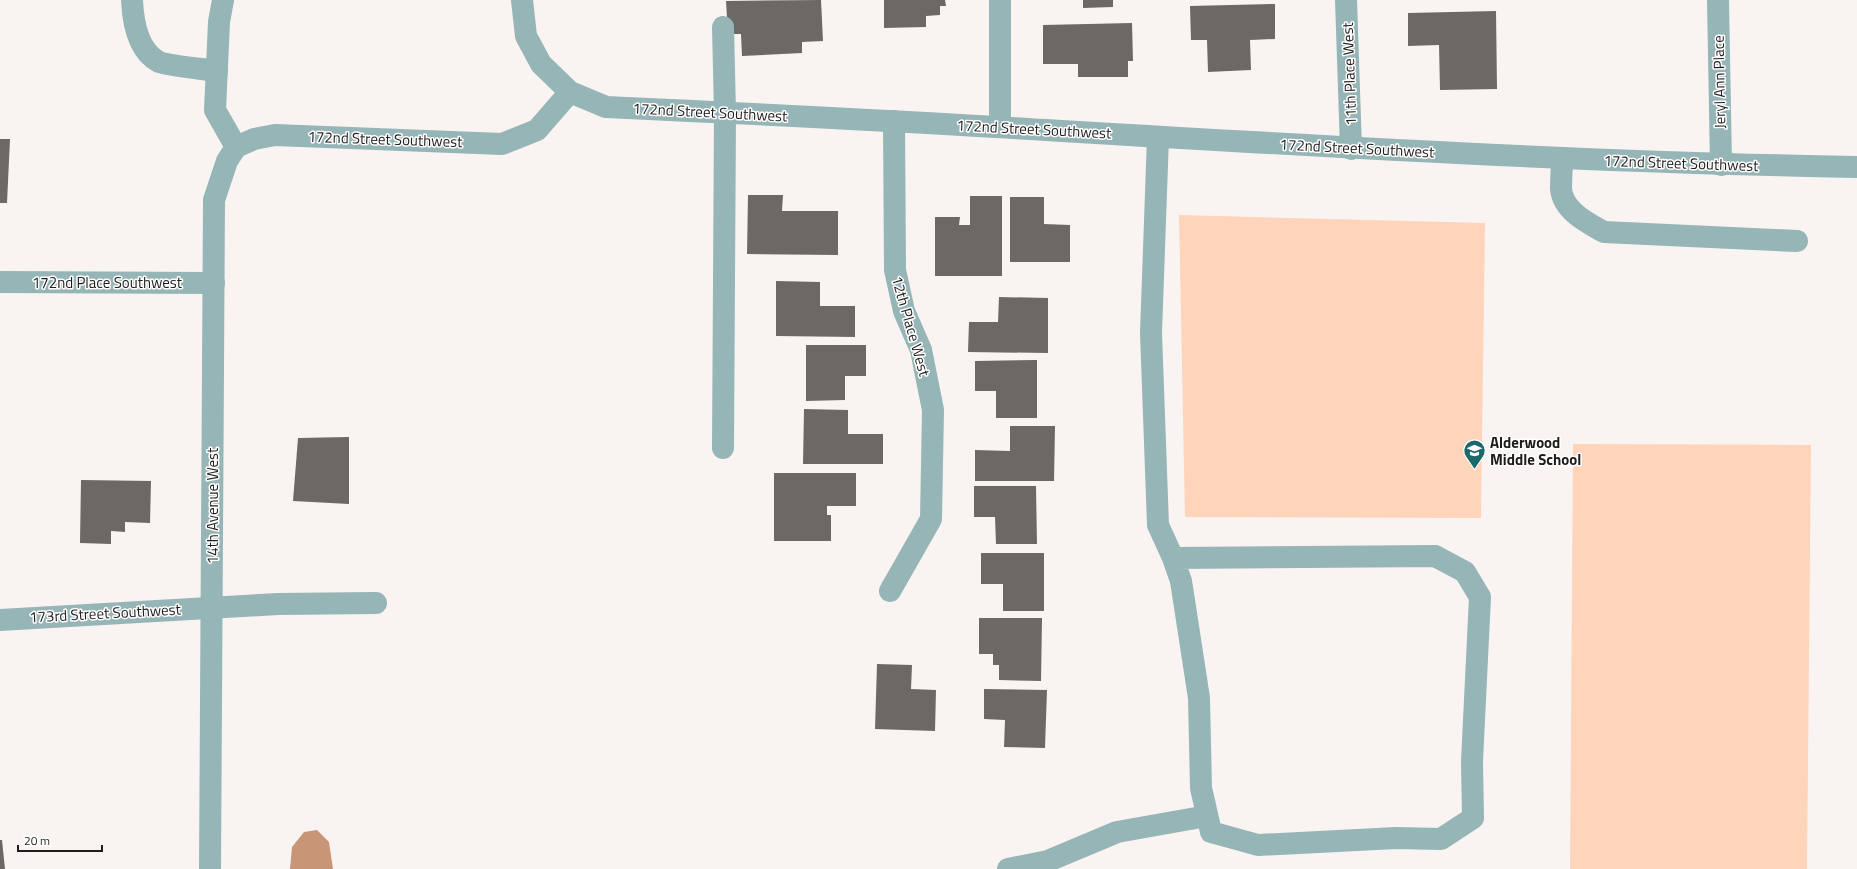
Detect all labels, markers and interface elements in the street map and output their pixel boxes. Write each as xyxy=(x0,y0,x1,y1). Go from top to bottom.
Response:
street label: 11th Place West xyxy=(1336,21,1362,126)
street label: Jeryl Ann Place xyxy=(1707,35,1731,129)
street label: 172nd Street Southwest xyxy=(632,96,789,128)
street label: 172nd Street Southwest xyxy=(956,113,1113,145)
street label: 172nd Street Southwest xyxy=(307,125,464,153)
street label: 172nd Street Southwest xyxy=(1279,132,1436,164)
street label: 172nd Street Southwest xyxy=(1603,149,1760,177)
street label: 172nd Place Southwest xyxy=(32,271,183,294)
street label: 12th Place West xyxy=(886,273,937,380)
place label: Alderwood Middle School xyxy=(1490,431,1581,471)
school or university icon: Alderwood Middle School xyxy=(1461,438,1487,471)
street label: 14th Avenue West xyxy=(201,447,224,564)
street label: 173rd Street Southwest xyxy=(29,598,182,628)
scale bar xyxy=(18,827,102,853)
text: 20 m xyxy=(24,831,50,850)

